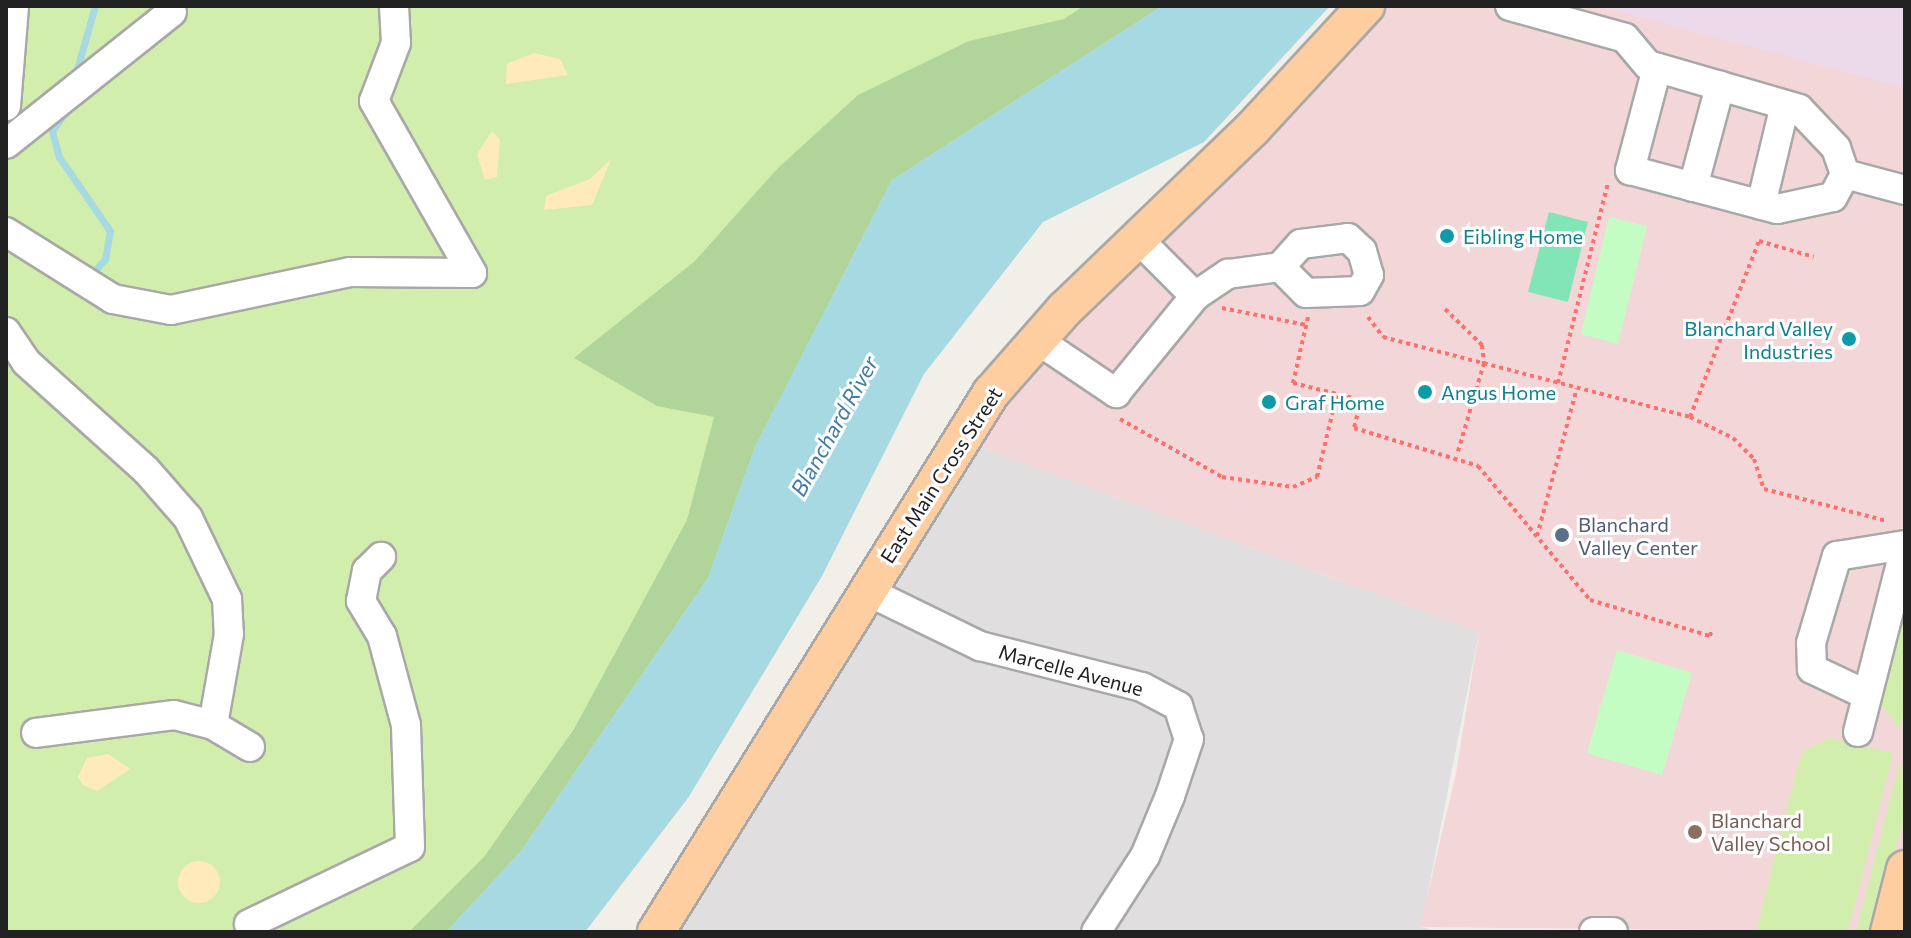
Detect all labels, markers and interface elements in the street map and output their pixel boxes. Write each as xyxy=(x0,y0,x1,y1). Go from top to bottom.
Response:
place label: Eibling Home xyxy=(1463,224,1583,248)
marker: Eibling Home xyxy=(1438,227,1456,245)
place label: Blanchard Valley Industries xyxy=(1684,316,1833,363)
marker: Blanchard Valley Industries xyxy=(1840,330,1858,348)
water label: Blanchard River xyxy=(785,351,883,501)
place label: Angus Home xyxy=(1441,380,1556,404)
street label: East Main Cross Street xyxy=(875,383,1007,567)
marker: Angus Home xyxy=(1416,383,1434,401)
place label: Graf Home xyxy=(1285,390,1385,414)
marker: Graf Home xyxy=(1260,393,1278,411)
place label: Blanchard Valley Center xyxy=(1578,512,1698,559)
marker: Blanchard Valley Center xyxy=(1553,526,1571,544)
street label: Marcelle Avenue xyxy=(996,639,1146,701)
place label: Blanchard Valley School xyxy=(1711,808,1831,855)
marker: Blanchard Valley School xyxy=(1686,823,1704,841)

